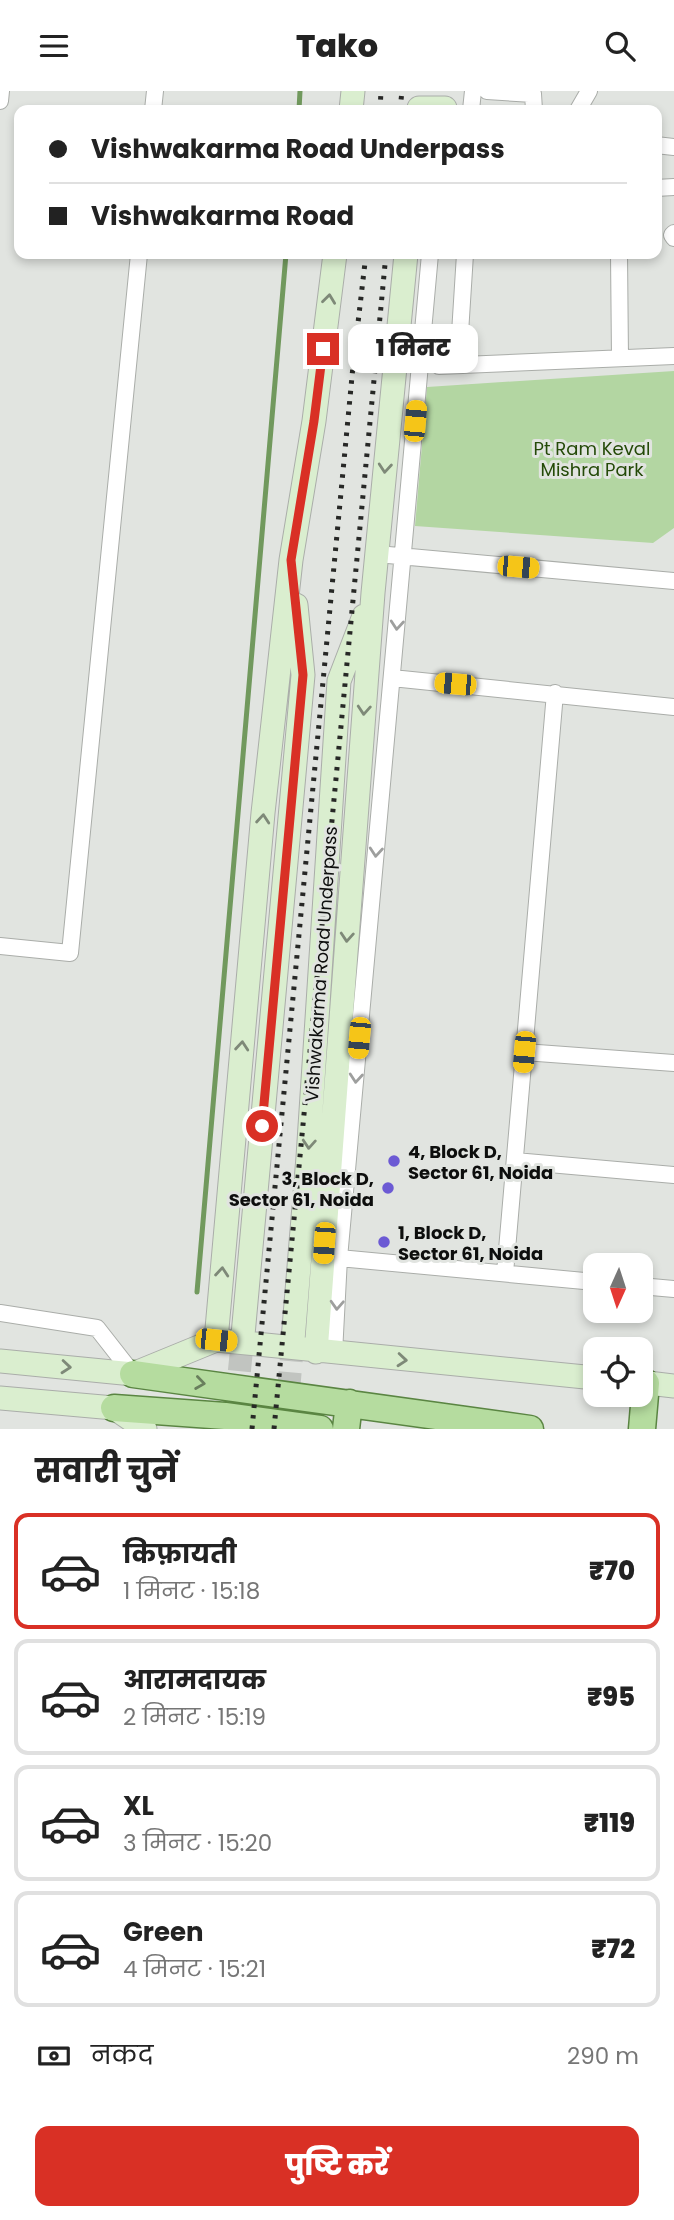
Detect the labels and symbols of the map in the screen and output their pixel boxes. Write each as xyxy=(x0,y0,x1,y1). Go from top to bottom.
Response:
one-way arrow xyxy=(322,293,337,304)
callout: 1 मिनट xyxy=(348,324,477,373)
route end xyxy=(307,333,339,365)
car xyxy=(403,399,428,443)
park label: Pt Ram Keval Mishra Park xyxy=(534,436,650,482)
one-way arrow xyxy=(377,462,392,474)
car xyxy=(497,555,540,579)
one-way arrow xyxy=(390,620,405,631)
car xyxy=(434,672,477,696)
one-way arrow xyxy=(357,705,372,716)
one-way arrow xyxy=(255,813,270,824)
street label: Vishwakarma Road Underpass xyxy=(299,825,343,1103)
one-way arrow xyxy=(369,847,384,858)
one-way arrow xyxy=(340,932,355,943)
car xyxy=(347,1016,372,1060)
car xyxy=(512,1030,537,1074)
one-way arrow xyxy=(235,1040,250,1052)
one-way arrow xyxy=(348,1073,363,1084)
route start xyxy=(246,1110,278,1142)
one-way arrow xyxy=(302,1139,317,1150)
place label: 4, Block D, Sector 61, Noida xyxy=(408,1139,553,1185)
marker: 4, Block D, Sector 61, Noida xyxy=(386,1153,402,1169)
place label: 3, Block D, Sector 61, Noida xyxy=(229,1166,374,1212)
marker: 3, Block D, Sector 61, Noida xyxy=(380,1180,396,1196)
place label: 1, Block D, Sector 61, Noida xyxy=(398,1220,543,1266)
car xyxy=(313,1221,336,1265)
marker: 1, Block D, Sector 61, Noida xyxy=(376,1234,392,1250)
north arrow xyxy=(583,1253,653,1323)
one-way arrow xyxy=(214,1267,229,1278)
one-way arrow xyxy=(329,1300,344,1311)
car xyxy=(195,1327,238,1353)
one-way arrow xyxy=(396,1352,408,1367)
one-way arrow xyxy=(61,1360,72,1375)
one-way arrow xyxy=(195,1375,206,1390)

